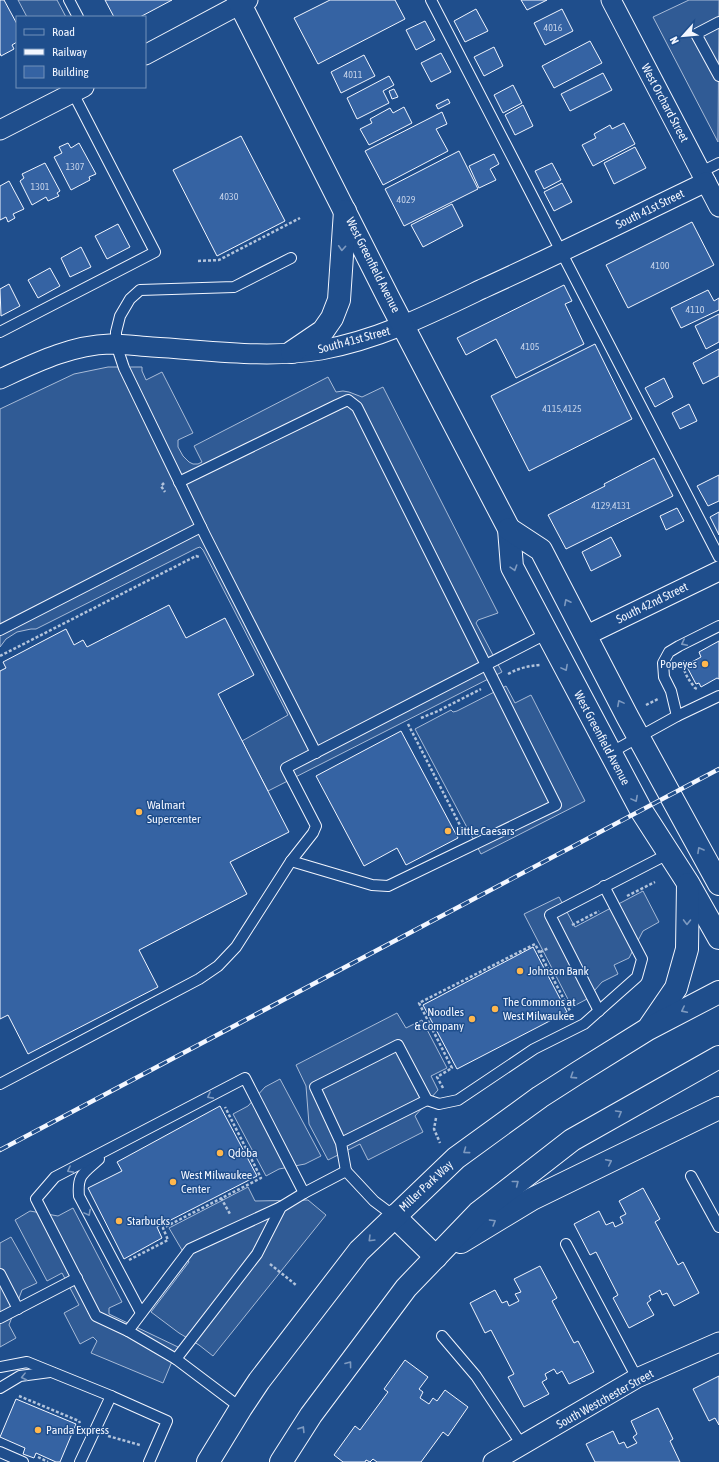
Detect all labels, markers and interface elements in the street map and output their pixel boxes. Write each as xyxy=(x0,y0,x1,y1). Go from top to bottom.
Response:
legend xyxy=(16,16,146,88)
north arrow xyxy=(663,16,703,56)
house number: 4016 xyxy=(544,22,563,33)
text: Road xyxy=(52,25,75,39)
text: N xyxy=(667,35,681,46)
text: Railway xyxy=(52,45,87,59)
street label: West Orchard Street xyxy=(638,61,692,145)
text: Building xyxy=(52,65,90,79)
house number: 4011 xyxy=(344,69,363,80)
house number: 1307 xyxy=(66,161,85,172)
house number: 1301 xyxy=(31,181,50,192)
street label: South 41st Street xyxy=(614,186,687,232)
house number: 4030 xyxy=(220,191,239,202)
house number: 4029 xyxy=(397,194,416,205)
street label: West Greenfield Avenue xyxy=(343,215,403,315)
one-way arrow xyxy=(338,245,347,251)
house number: 4100 xyxy=(651,260,670,271)
house number: 4110 xyxy=(686,304,705,315)
street label: South 41st Street xyxy=(316,323,392,356)
house number: 4105 xyxy=(521,341,540,352)
house number: 4115,4125 xyxy=(542,403,582,414)
house number: 4129,4131 xyxy=(591,500,631,511)
one-way arrow xyxy=(509,564,518,571)
street label: South 42nd Street xyxy=(614,579,691,626)
one-way arrow xyxy=(565,598,572,606)
one-way arrow xyxy=(681,638,688,646)
place label: Popeyes xyxy=(660,657,697,671)
marker: Popeyes xyxy=(700,659,710,669)
one-way arrow xyxy=(560,664,568,671)
street label: West Greenfield Avenue xyxy=(571,688,633,788)
one-way arrow xyxy=(618,700,625,707)
one-way arrow xyxy=(631,795,638,803)
place label: Walmart Supercenter xyxy=(147,798,201,826)
marker: Walmart Supercenter xyxy=(134,807,144,817)
place label: Little Caesars xyxy=(456,824,515,838)
marker: Little Caesars xyxy=(443,826,453,836)
one-way arrow xyxy=(698,847,705,854)
one-way arrow xyxy=(683,919,692,925)
place label: Johnson Bank xyxy=(528,964,590,978)
marker: Johnson Bank xyxy=(515,966,525,976)
place label: The Commons at West Milwaukee xyxy=(503,995,576,1023)
marker: The Commons at West Milwaukee xyxy=(490,1004,500,1014)
place label: Noodles & Company xyxy=(414,1005,464,1033)
one-way arrow xyxy=(681,1005,689,1013)
marker: Noodles & Company xyxy=(467,1014,477,1024)
one-way arrow xyxy=(570,1071,577,1078)
one-way arrow xyxy=(207,1091,214,1099)
one-way arrow xyxy=(615,1111,622,1118)
place label: Qdoba xyxy=(228,1146,258,1160)
one-way arrow xyxy=(464,1146,471,1153)
marker: Qdoba xyxy=(215,1148,225,1158)
street label: Miller Park Way xyxy=(396,1158,456,1214)
one-way arrow xyxy=(604,1159,612,1167)
one-way arrow xyxy=(67,1165,74,1172)
place label: West Milwaukee Center xyxy=(181,1168,252,1196)
marker: West Milwaukee Center xyxy=(168,1177,178,1187)
one-way arrow xyxy=(512,1181,519,1188)
one-way arrow xyxy=(83,1209,91,1216)
place label: Starbucks xyxy=(127,1214,170,1228)
marker: Starbucks xyxy=(114,1216,124,1226)
one-way arrow xyxy=(489,1220,496,1227)
one-way arrow xyxy=(368,1234,376,1242)
one-way arrow xyxy=(344,1361,352,1368)
street label: South Westchester Street xyxy=(554,1366,657,1432)
one-way arrow xyxy=(21,1372,27,1380)
place label: Panda Express xyxy=(46,1423,109,1437)
marker: Panda Express xyxy=(33,1425,43,1435)
one-way arrow xyxy=(297,1426,305,1433)

